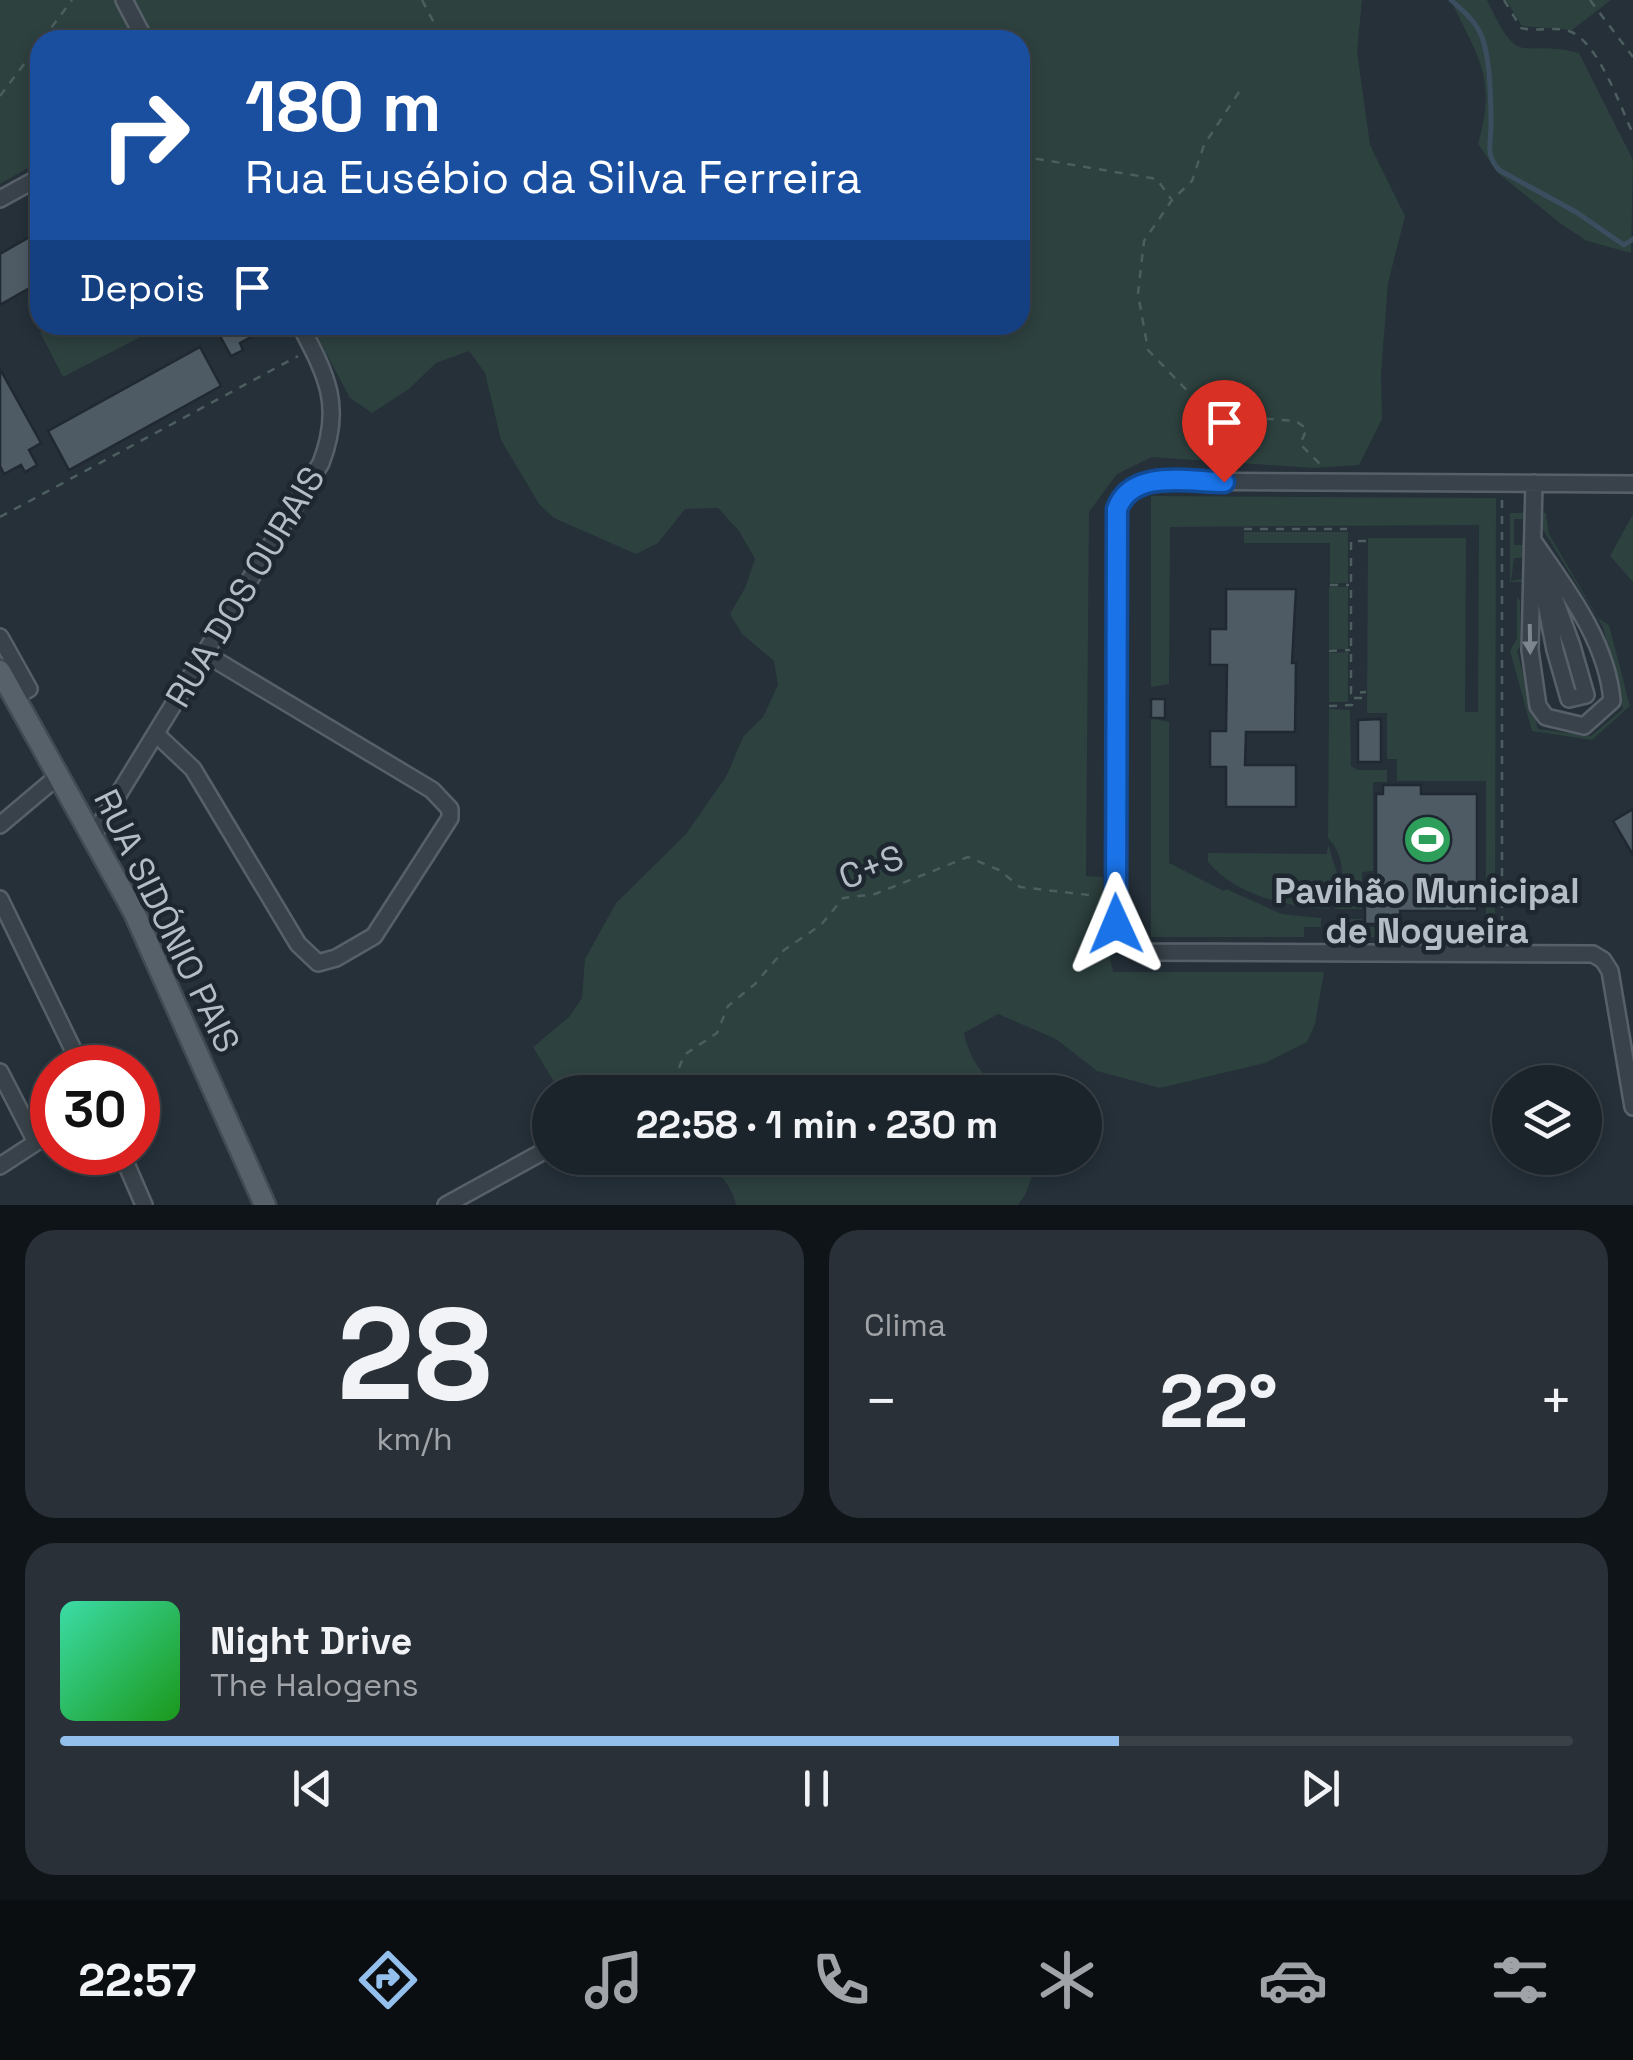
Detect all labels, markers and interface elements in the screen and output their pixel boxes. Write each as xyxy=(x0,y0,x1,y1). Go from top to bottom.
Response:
text: 180 m xyxy=(245,62,442,151)
icon: right xyxy=(80,70,210,200)
text: Rua Eusébio da Silva Ferreira xyxy=(245,149,862,206)
icon: arrive xyxy=(225,260,280,315)
text: Depois xyxy=(80,264,205,312)
pin xyxy=(1182,380,1267,483)
icon: arrive xyxy=(1197,395,1252,450)
street label: RUA DOS OURAIS xyxy=(156,458,334,716)
one-way arrow xyxy=(1523,624,1539,656)
street label: RUA SIDÓNIO PAIS xyxy=(84,782,250,1060)
sports icon: Pavihão Municipal de Nogueira xyxy=(1401,813,1453,865)
street label: C+S xyxy=(832,835,910,899)
place label: Pavihão Municipal de Nogueira xyxy=(1274,869,1580,953)
position arrow xyxy=(1064,872,1168,976)
speed limit sign: 30 xyxy=(30,1045,160,1175)
map controls xyxy=(1492,1065,1602,1175)
button: layers xyxy=(1492,1065,1602,1175)
text: 22:58 · 1 min · 230 m xyxy=(636,1101,998,1149)
text: 28 xyxy=(337,1271,492,1437)
text: Clima xyxy=(864,1305,946,1345)
text: 22° xyxy=(1159,1353,1278,1449)
text: − xyxy=(864,1366,898,1436)
text: + xyxy=(1539,1366,1573,1436)
text: km/h xyxy=(376,1419,453,1459)
text: Night Drive xyxy=(210,1617,412,1665)
text: The Halogens xyxy=(210,1665,419,1705)
icon: previous xyxy=(285,1761,340,1816)
icon: pause xyxy=(789,1761,844,1816)
icon: next xyxy=(1293,1761,1348,1816)
icon: directions xyxy=(353,1945,423,2015)
icon: music xyxy=(579,1945,649,2015)
icon: phone xyxy=(806,1945,876,2015)
icon: climate xyxy=(1032,1945,1102,2015)
icon: car xyxy=(1258,1945,1328,2015)
icon: filters xyxy=(1485,1945,1555,2015)
text: 22:57 xyxy=(78,1952,196,2009)

